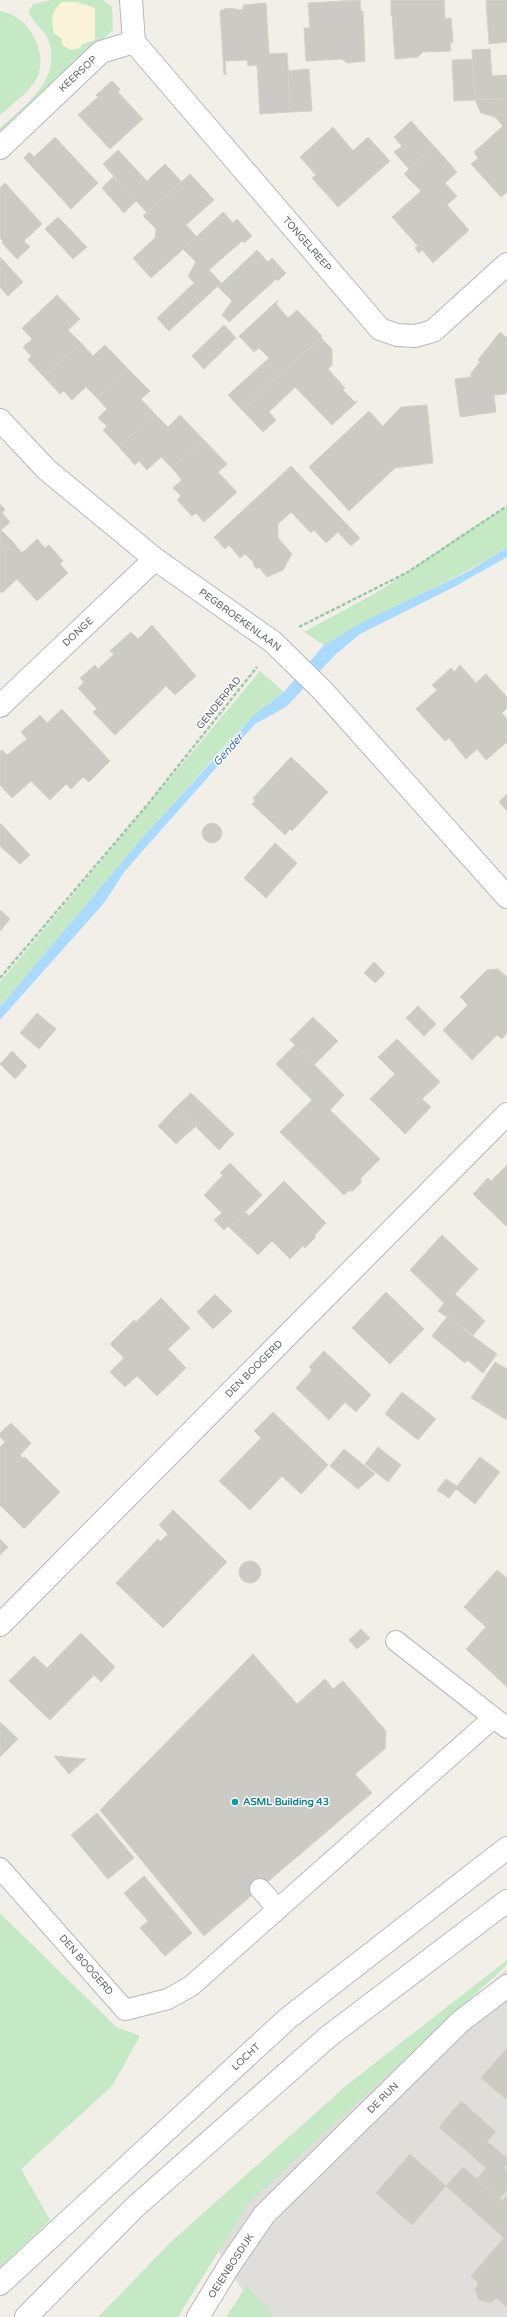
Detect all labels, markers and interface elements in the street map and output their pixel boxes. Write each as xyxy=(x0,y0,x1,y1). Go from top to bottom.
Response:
street label: KEERSOP xyxy=(57,53,100,95)
street label: TONGELREEP xyxy=(280,214,334,274)
street label: PEGBROEKENLAAN xyxy=(197,586,283,654)
street label: DONGE xyxy=(60,615,96,649)
street label: GENDERPAD xyxy=(194,674,244,732)
water label: Gender xyxy=(210,730,247,769)
street label: DEN BOOGERD xyxy=(223,1338,285,1400)
place label: ASML Building 43 xyxy=(243,1796,329,1808)
marker: ASML Building 43 xyxy=(230,1797,240,1807)
street label: DEN BOOGERD xyxy=(56,1932,116,1998)
street label: LOCHT xyxy=(229,2041,263,2073)
street label: DE RUN xyxy=(365,2080,401,2116)
street label: OEIENBOSDIJK xyxy=(206,2231,257,2301)

